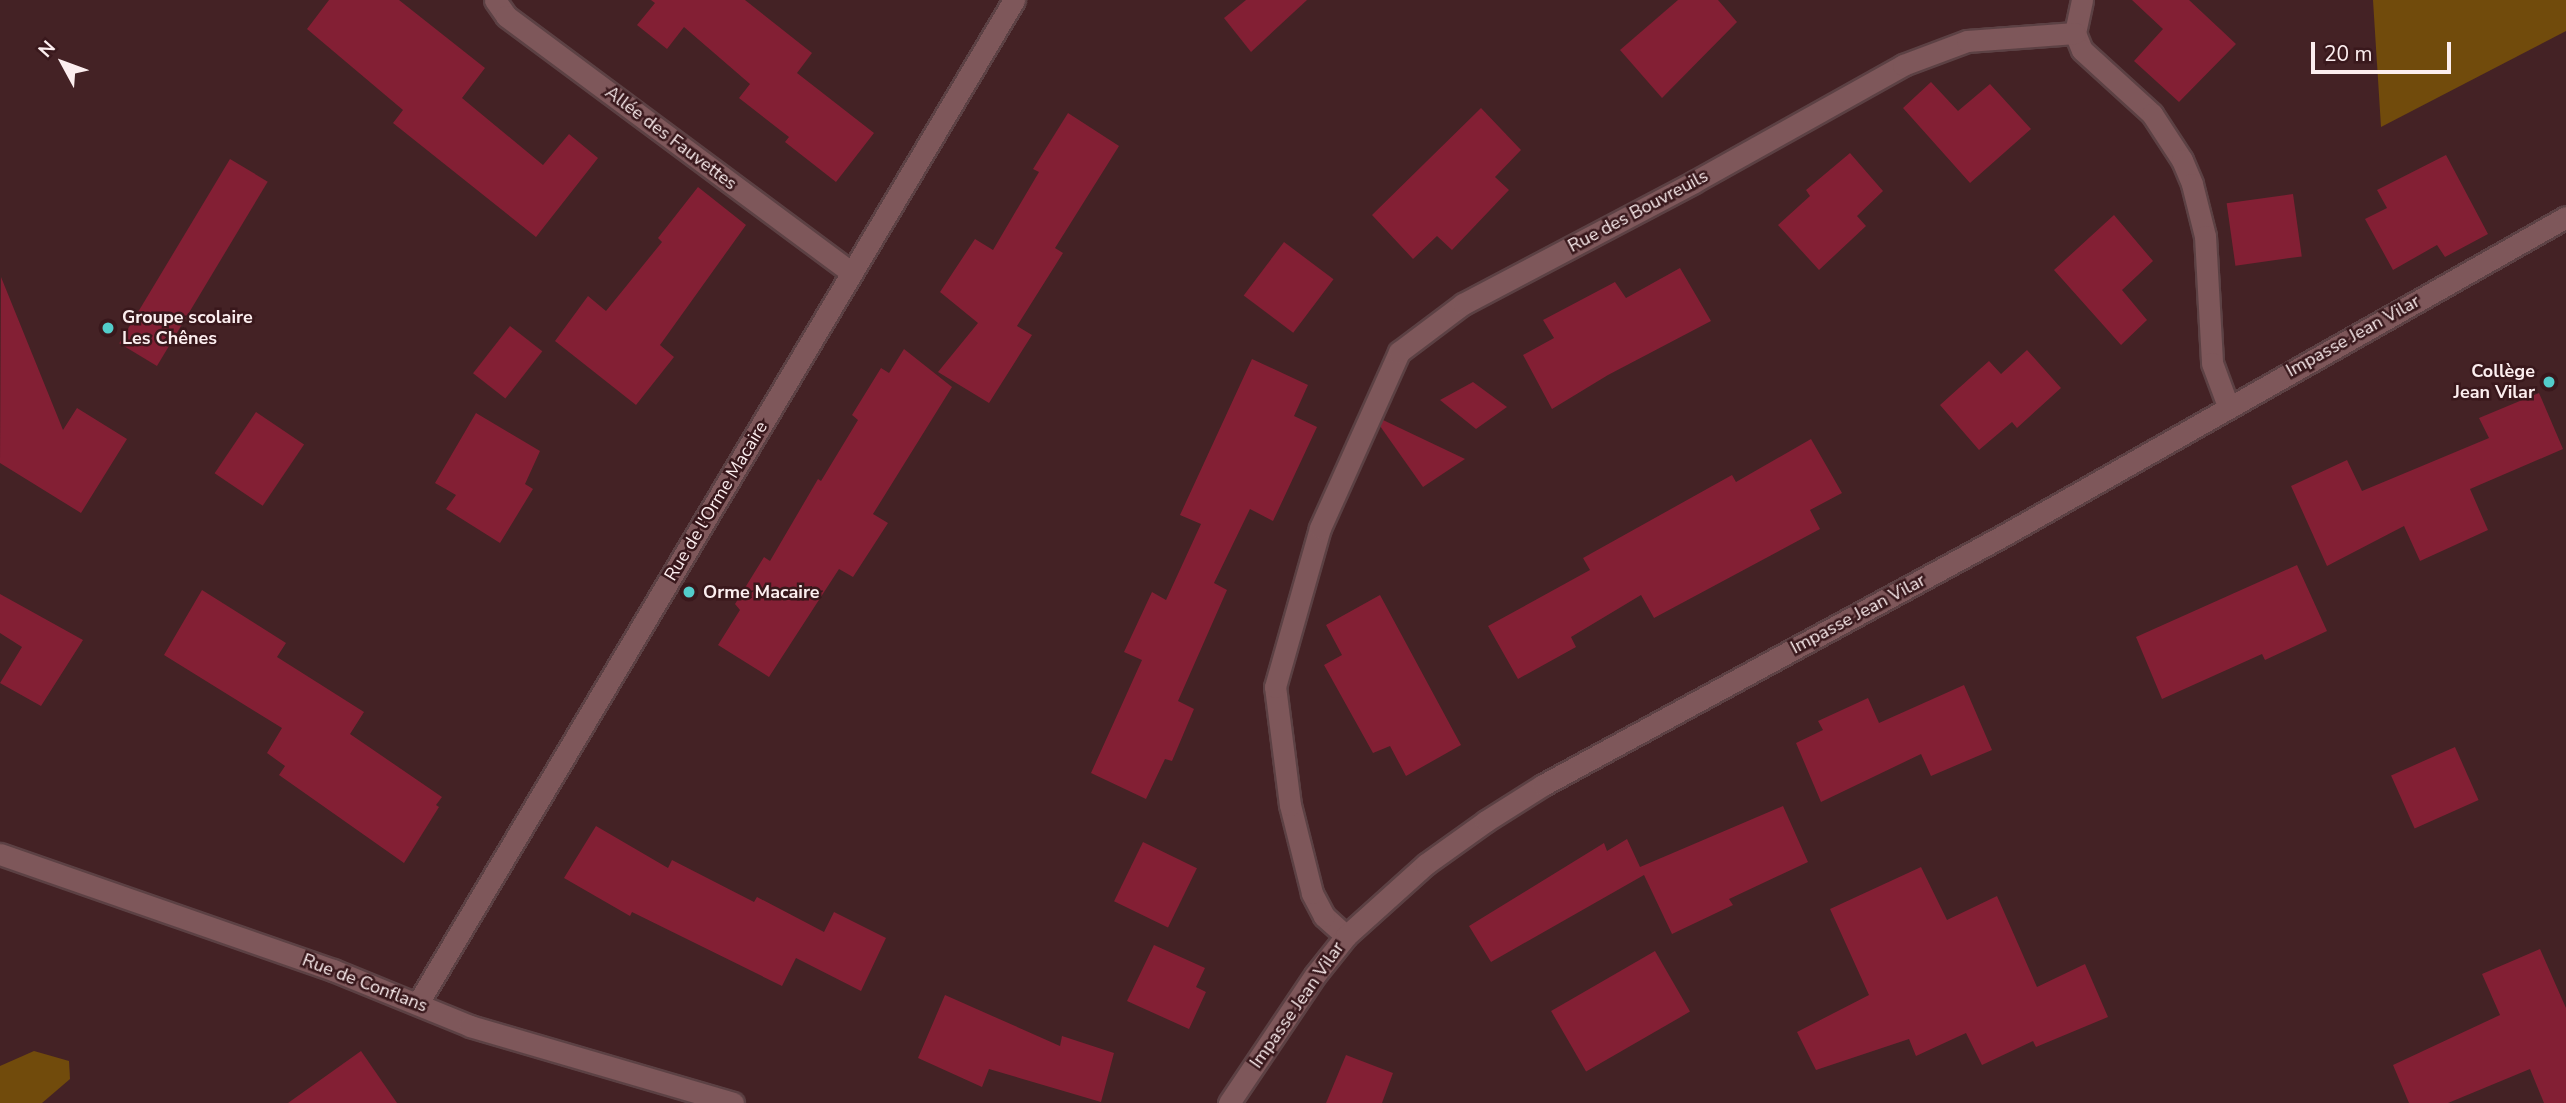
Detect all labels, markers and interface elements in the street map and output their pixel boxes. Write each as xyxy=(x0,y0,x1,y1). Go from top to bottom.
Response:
north arrow xyxy=(28,28,98,98)
scale bar xyxy=(2314,28,2454,72)
text: N xyxy=(33,35,62,63)
text: 20 m xyxy=(2324,40,2373,68)
street label: Allée des Fauvettes xyxy=(601,81,741,195)
street label: Rue des Bouvreuils xyxy=(1564,165,1712,257)
street label: Impasse Jean Vilar xyxy=(2282,290,2424,382)
place label: Groupe scolaire Les Chênes xyxy=(122,307,253,350)
marker: Groupe scolaire Les Chênes xyxy=(100,320,116,336)
place label: Collège Jean Vilar xyxy=(2454,361,2535,404)
marker: Collège Jean Vilar xyxy=(2541,374,2557,390)
street label: Rue de l'Orme Macaire xyxy=(660,417,772,585)
street label: Impasse Jean Vilar xyxy=(1787,569,1929,659)
place label: Orme Macaire xyxy=(703,581,820,603)
marker: Orme Macaire xyxy=(681,584,697,600)
street label: Impasse Jean Vilar xyxy=(1245,938,1349,1072)
street label: Rue de Conflans xyxy=(299,949,431,1017)

